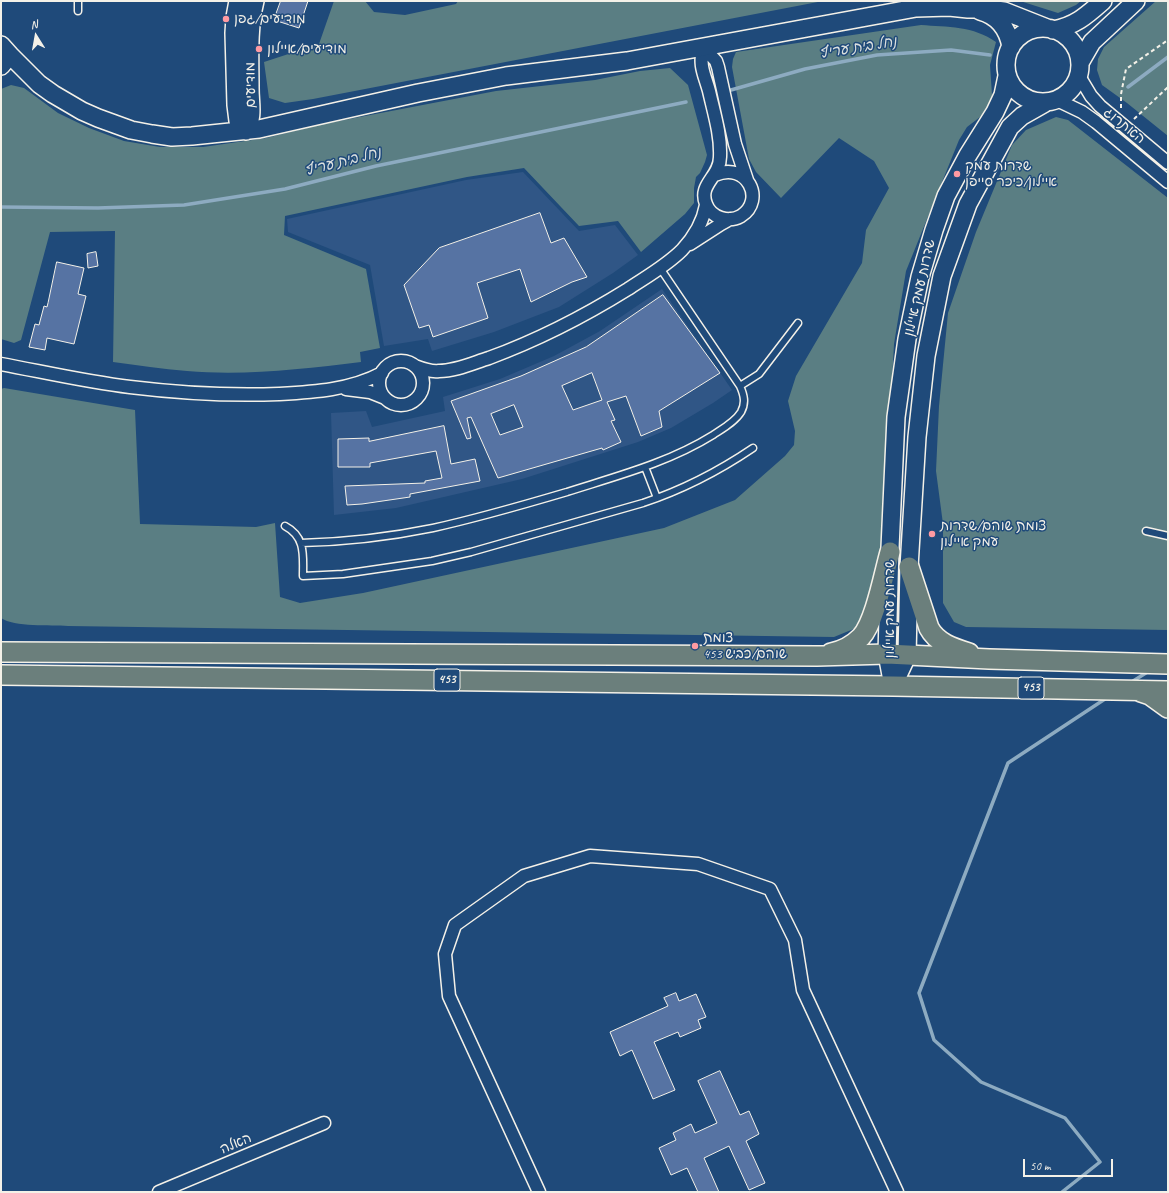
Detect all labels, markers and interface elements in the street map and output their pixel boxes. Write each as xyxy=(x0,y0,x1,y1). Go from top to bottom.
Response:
place label: מודיעים/גפן xyxy=(234,11,306,27)
marker: מודיעים/גפן xyxy=(221,14,231,24)
north arrow xyxy=(16,16,56,56)
text: N xyxy=(29,17,38,32)
water label: נחל בית עריף xyxy=(818,33,898,63)
place label: מודיעים/איילון xyxy=(267,41,347,57)
marker: מודיעים/איילון xyxy=(254,44,264,54)
street label: מודיעים xyxy=(242,62,260,108)
street label: האתרוג xyxy=(1100,104,1148,148)
water label: נחל בית עריף xyxy=(303,144,383,180)
place label: שדרות עמק איילון/כיכר סייפן xyxy=(965,158,1057,190)
marker: שדרות עמק איילון/כיכר סייפן xyxy=(952,169,962,179)
street label: שדרות עמק איילון xyxy=(901,238,939,338)
place label: צומת שוהם/שדרות עמק איילון xyxy=(940,518,1046,550)
marker: צומת שוהם/שדרות עמק איילון xyxy=(927,529,937,539)
street label: שדרות עמק איילון xyxy=(882,559,898,659)
place label: צומת שוהם/כביש 453 xyxy=(703,630,787,662)
marker: צומת שוהם/כביש 453 xyxy=(690,641,700,651)
road number: 453 xyxy=(434,669,460,691)
road number: 453 xyxy=(1018,677,1044,699)
street label: האלה xyxy=(218,1130,254,1158)
scale bar xyxy=(1025,1151,1115,1177)
text: 50 m xyxy=(1030,1158,1050,1174)

